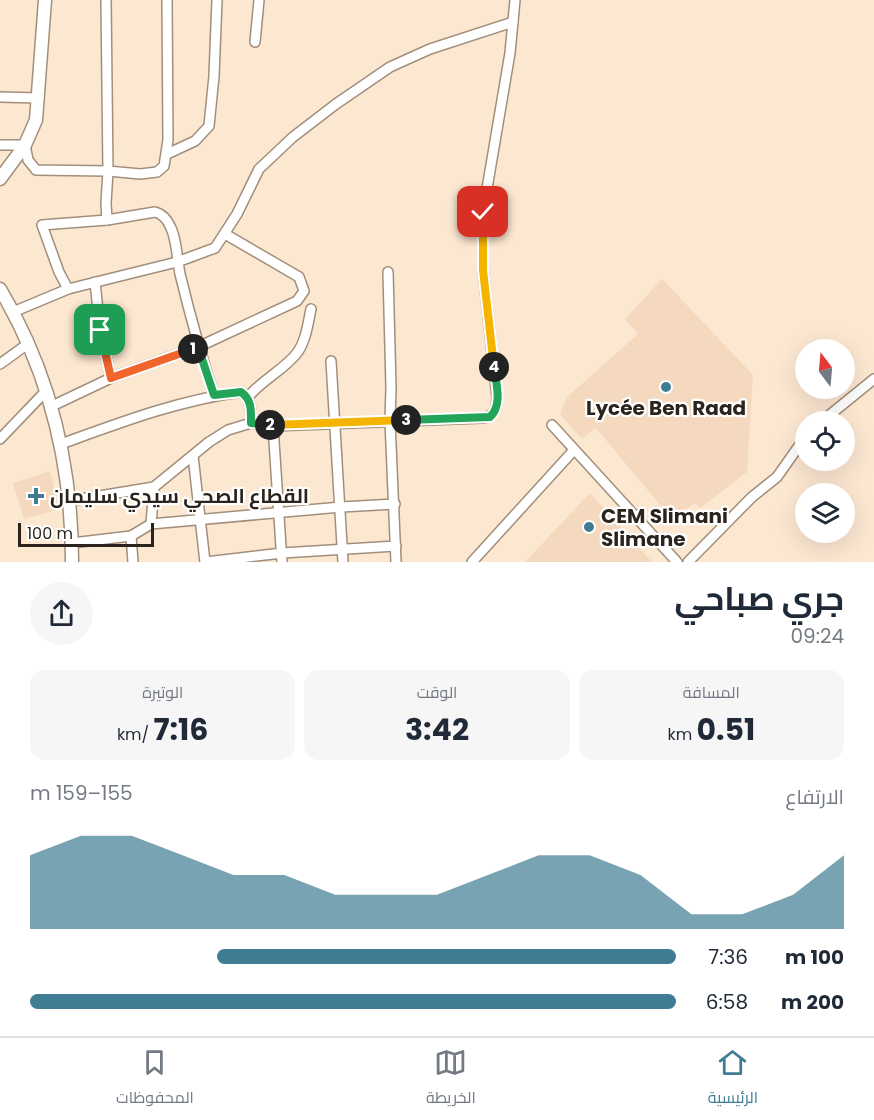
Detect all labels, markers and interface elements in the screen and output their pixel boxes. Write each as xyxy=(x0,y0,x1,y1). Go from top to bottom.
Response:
pin xyxy=(457,186,508,237)
icon: check xyxy=(466,195,499,228)
pin xyxy=(74,304,125,355)
icon: arrive xyxy=(83,313,116,346)
pin: 1 xyxy=(178,334,208,364)
text: 1 xyxy=(190,337,196,360)
north arrow xyxy=(795,339,855,399)
map controls xyxy=(795,339,855,543)
pin: 4 xyxy=(479,352,509,382)
text: 4 xyxy=(489,355,499,378)
marker: Lycée Ben Raad xyxy=(659,380,673,394)
place label: Lycée Ben Raad xyxy=(586,394,746,422)
pin: 3 xyxy=(391,405,421,435)
text: 3 xyxy=(401,408,411,431)
pin: 2 xyxy=(255,410,285,440)
button: locate xyxy=(795,411,855,471)
text: 2 xyxy=(265,413,275,436)
place label: القطاع الصحي سيدي سليمان xyxy=(50,482,309,512)
button: layers xyxy=(795,483,855,543)
marker: القطاع الصحي سيدي سليمان xyxy=(27,487,45,505)
place label: CEM Slimani Slimane xyxy=(601,502,728,553)
scale bar xyxy=(18,520,154,548)
marker: CEM Slimani Slimane xyxy=(582,520,596,534)
text: 100 m xyxy=(27,522,73,545)
text: جري صباحي xyxy=(674,575,844,622)
button: share xyxy=(30,582,93,645)
text: 09:24 xyxy=(791,622,844,650)
text: الوتيرة xyxy=(142,681,183,704)
text: الوقت xyxy=(417,681,457,704)
text: المسافة xyxy=(683,681,740,704)
text: 7:16 xyxy=(154,708,208,751)
text: 3:42 xyxy=(405,708,469,751)
text: 0.51 xyxy=(696,708,755,751)
text: /km xyxy=(117,723,154,746)
text: km xyxy=(667,723,696,746)
text: 155–159 m xyxy=(30,779,133,807)
text: الارتفاع xyxy=(785,783,844,811)
text: 7:36 xyxy=(708,943,748,971)
text: 100 m xyxy=(785,943,844,971)
text: 6:58 xyxy=(706,988,748,1016)
text: 200 m xyxy=(781,988,844,1016)
tab: المحفوظات xyxy=(116,1046,194,1112)
tab: الخريطة xyxy=(426,1046,476,1112)
tab: الرئيسية xyxy=(708,1046,758,1112)

